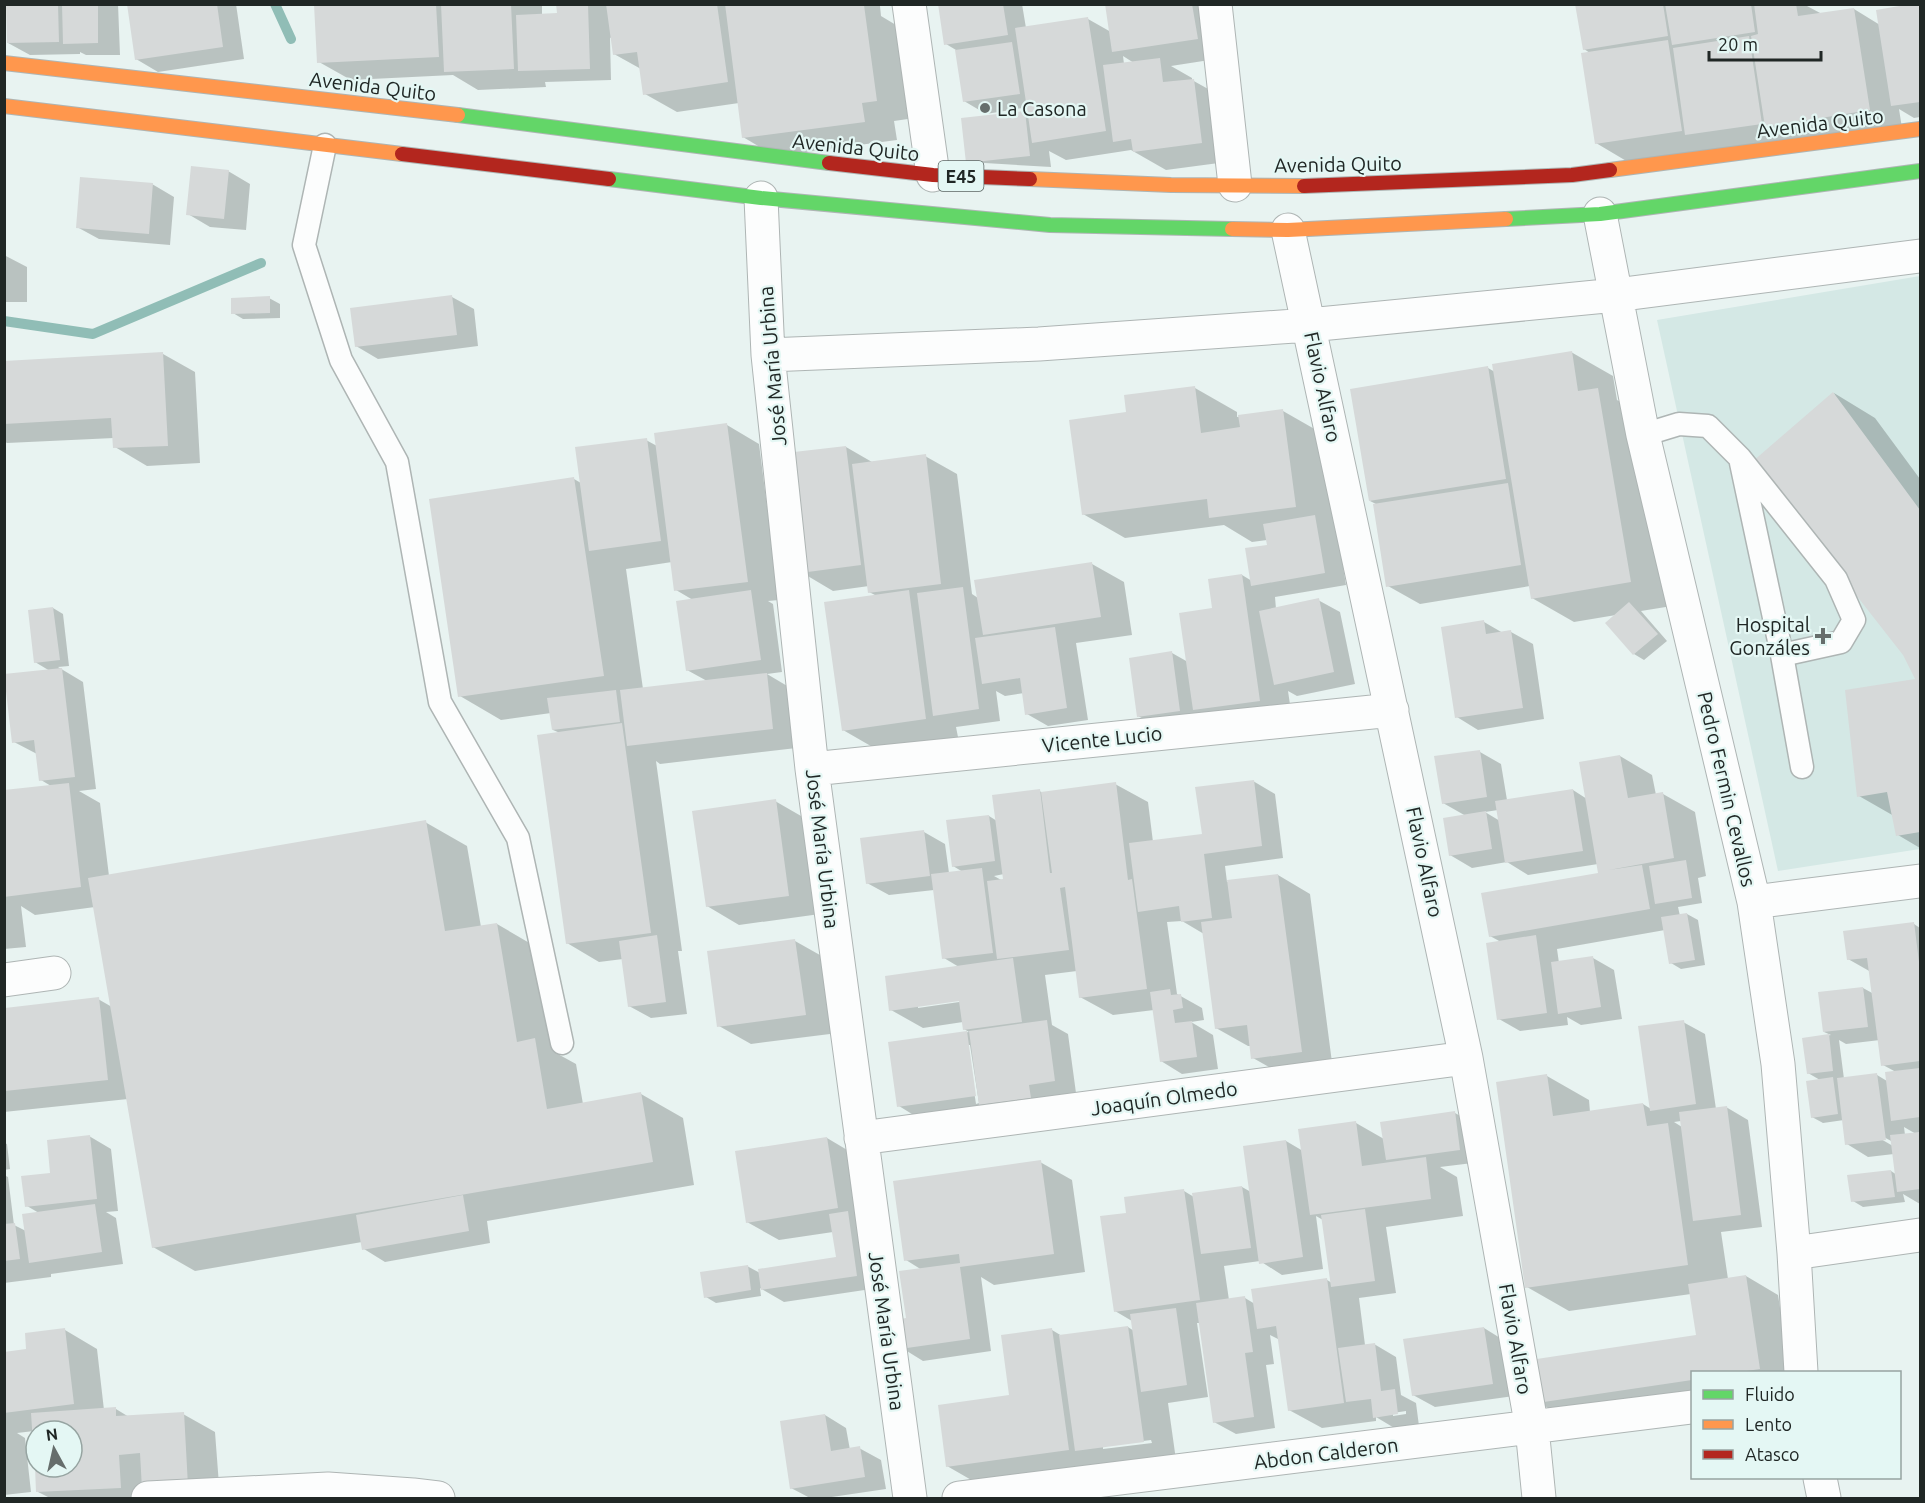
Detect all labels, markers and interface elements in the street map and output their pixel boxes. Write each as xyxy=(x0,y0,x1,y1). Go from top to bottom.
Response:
scale bar xyxy=(1709,24,1822,62)
text: 20 m xyxy=(1718,34,1758,54)
street label: Avenida Quito xyxy=(308,67,438,105)
place label: La Casona xyxy=(997,97,1087,120)
marker: La Casona xyxy=(978,101,992,115)
street label: Avenida Quito xyxy=(1755,104,1885,142)
street label: Avenida Quito xyxy=(791,129,921,165)
street label: Avenida Quito xyxy=(1274,151,1402,177)
road number: E45 xyxy=(938,161,984,191)
street label: José María Urbina xyxy=(754,285,790,447)
street label: Flavio Alfaro xyxy=(1300,330,1346,444)
place label: Hospital Gonzáles xyxy=(1729,613,1810,659)
marker: Hospital Gonzáles xyxy=(1814,627,1832,645)
street label: Pedro Fermin Cevallos xyxy=(1693,689,1761,889)
street label: Vicente Lucio xyxy=(1041,721,1163,757)
street label: José María Urbina xyxy=(802,768,844,930)
street label: Flavio Alfaro xyxy=(1402,805,1448,919)
street label: Joaquín Olmedo xyxy=(1089,1076,1239,1120)
street label: José María Urbina xyxy=(864,1250,910,1412)
street label: Flavio Alfaro xyxy=(1495,1282,1537,1396)
legend xyxy=(1691,1371,1901,1479)
text: Fluido xyxy=(1745,1384,1795,1404)
text: Lento xyxy=(1745,1414,1792,1434)
north arrow xyxy=(24,1419,84,1479)
text: N xyxy=(45,1424,59,1444)
street label: Abdon Calderon xyxy=(1252,1433,1400,1473)
text: Atasco xyxy=(1745,1444,1800,1464)

